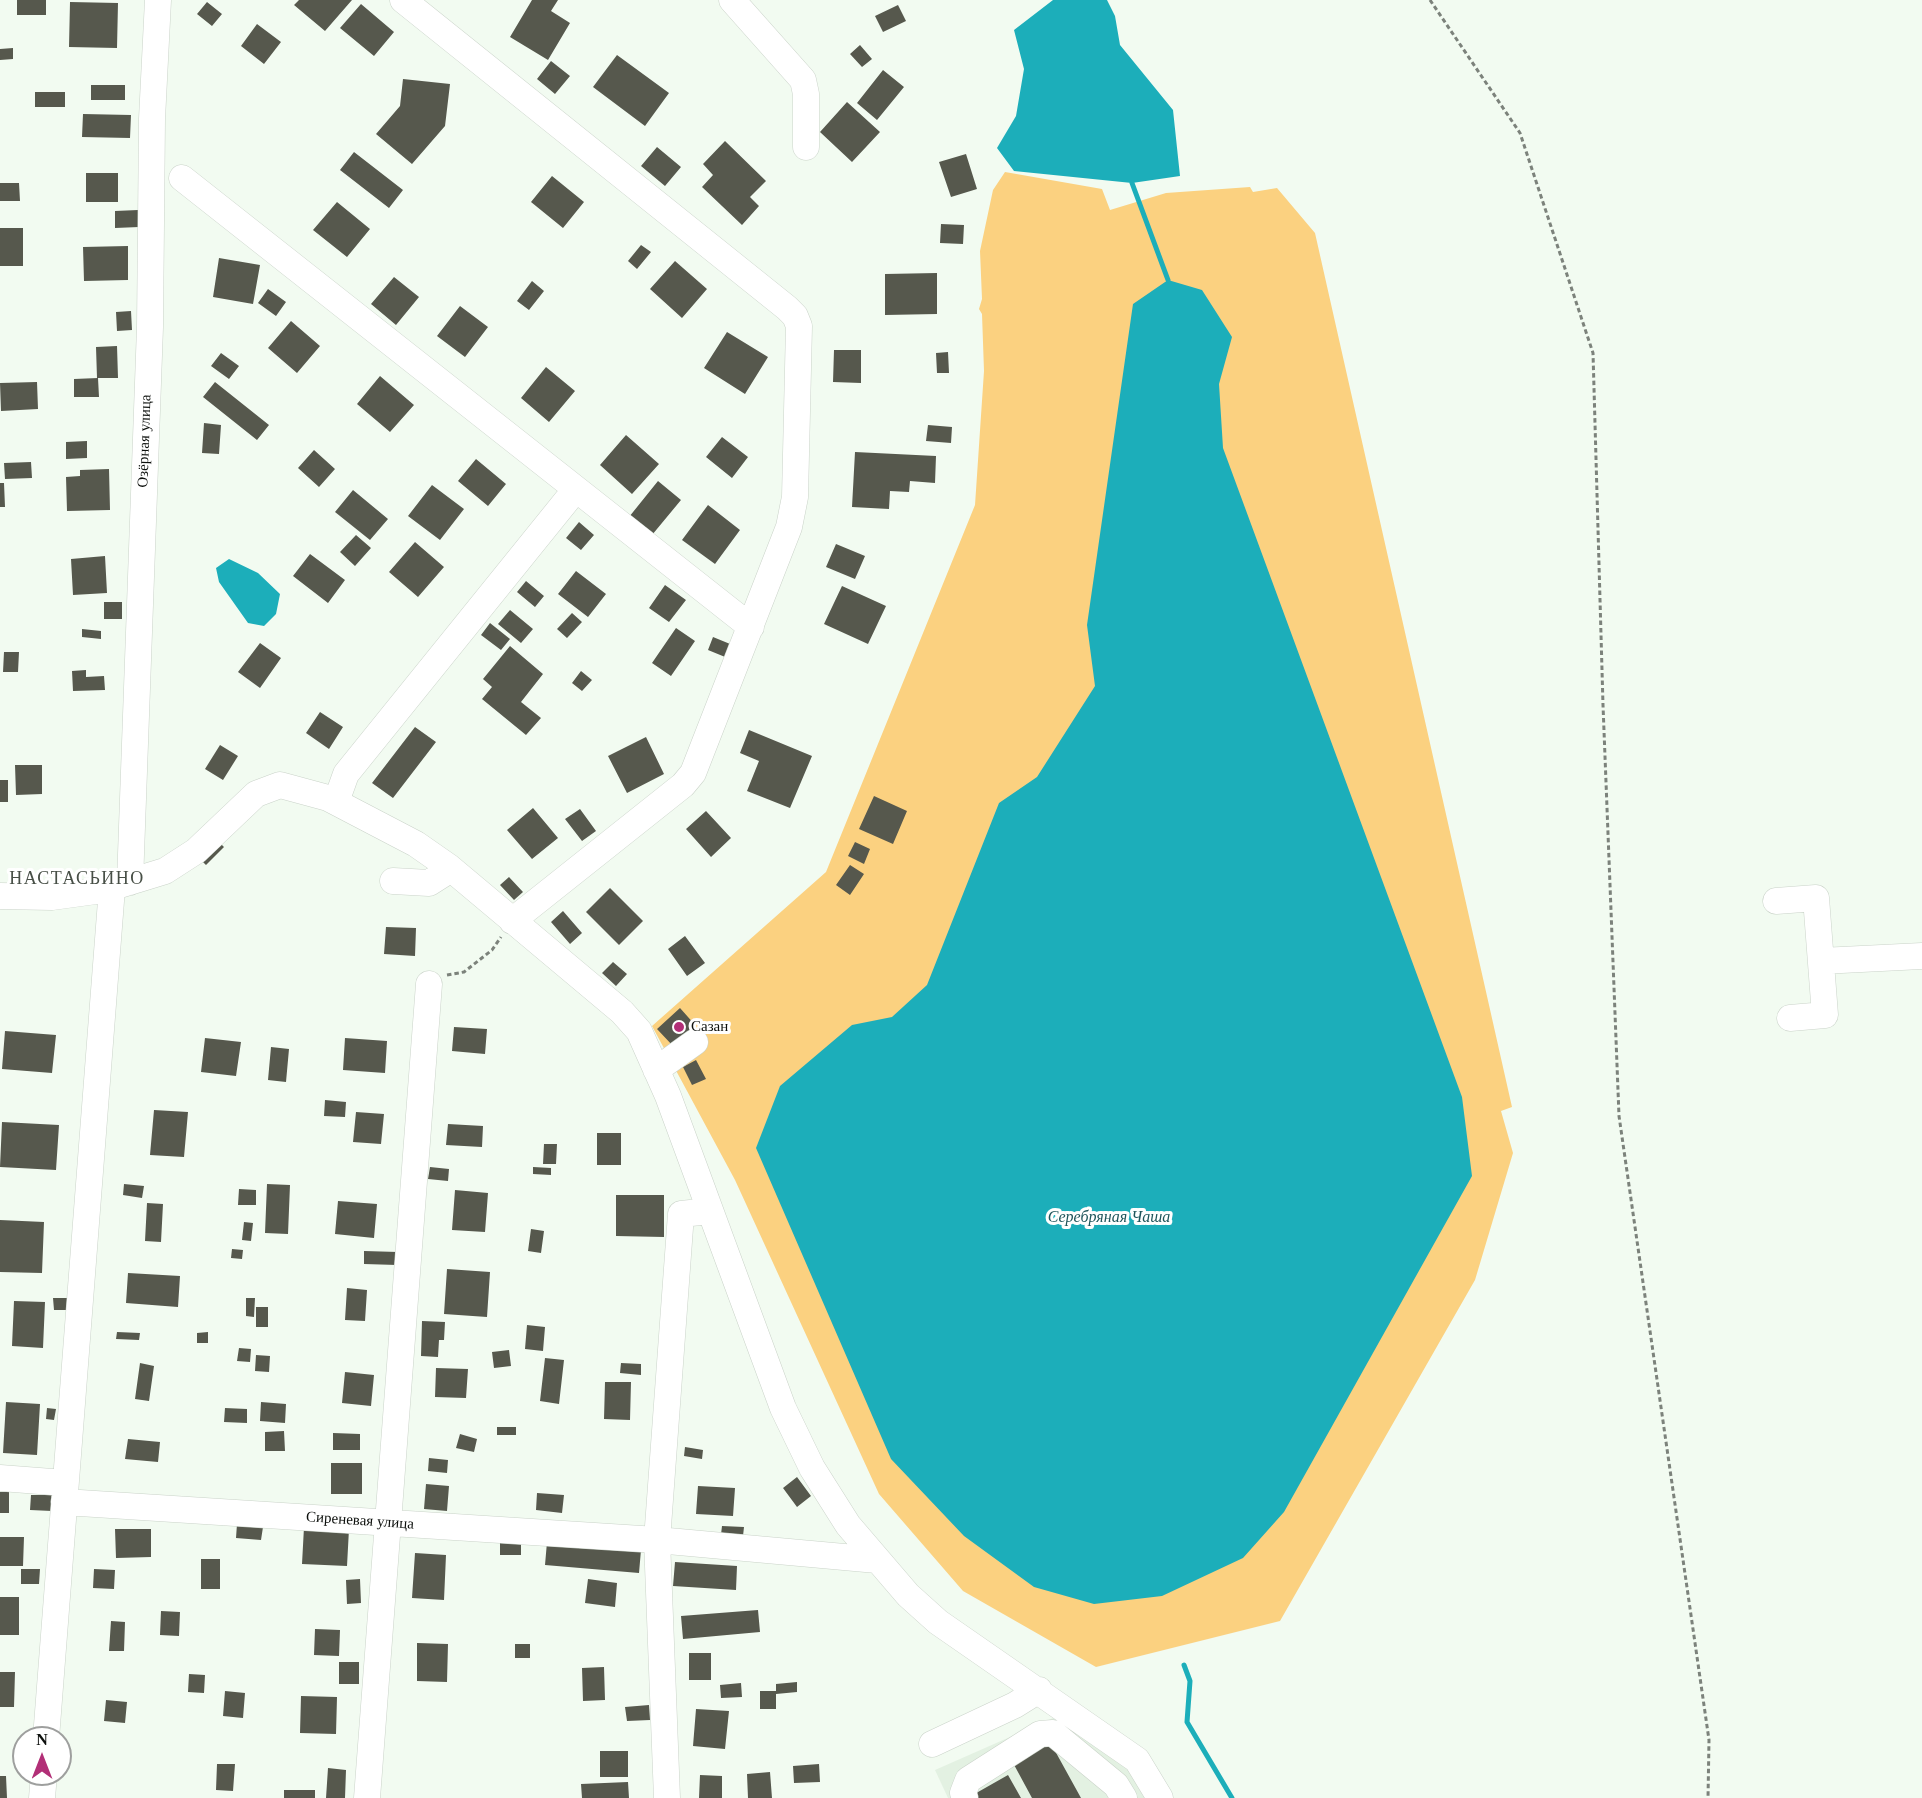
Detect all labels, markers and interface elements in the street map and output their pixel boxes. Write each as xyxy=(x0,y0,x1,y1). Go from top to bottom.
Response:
street label: Озёрная улица xyxy=(134,394,156,488)
district label: НАСТАСЬИНО xyxy=(9,868,145,890)
place label: Сазан xyxy=(691,1018,728,1036)
marker: Сазан xyxy=(672,1020,686,1034)
water label: Серебряная Чаша xyxy=(1048,1208,1170,1228)
street label: Сиреневая улица xyxy=(305,1508,415,1534)
north arrow xyxy=(12,1726,72,1786)
text: N xyxy=(36,1731,48,1748)

